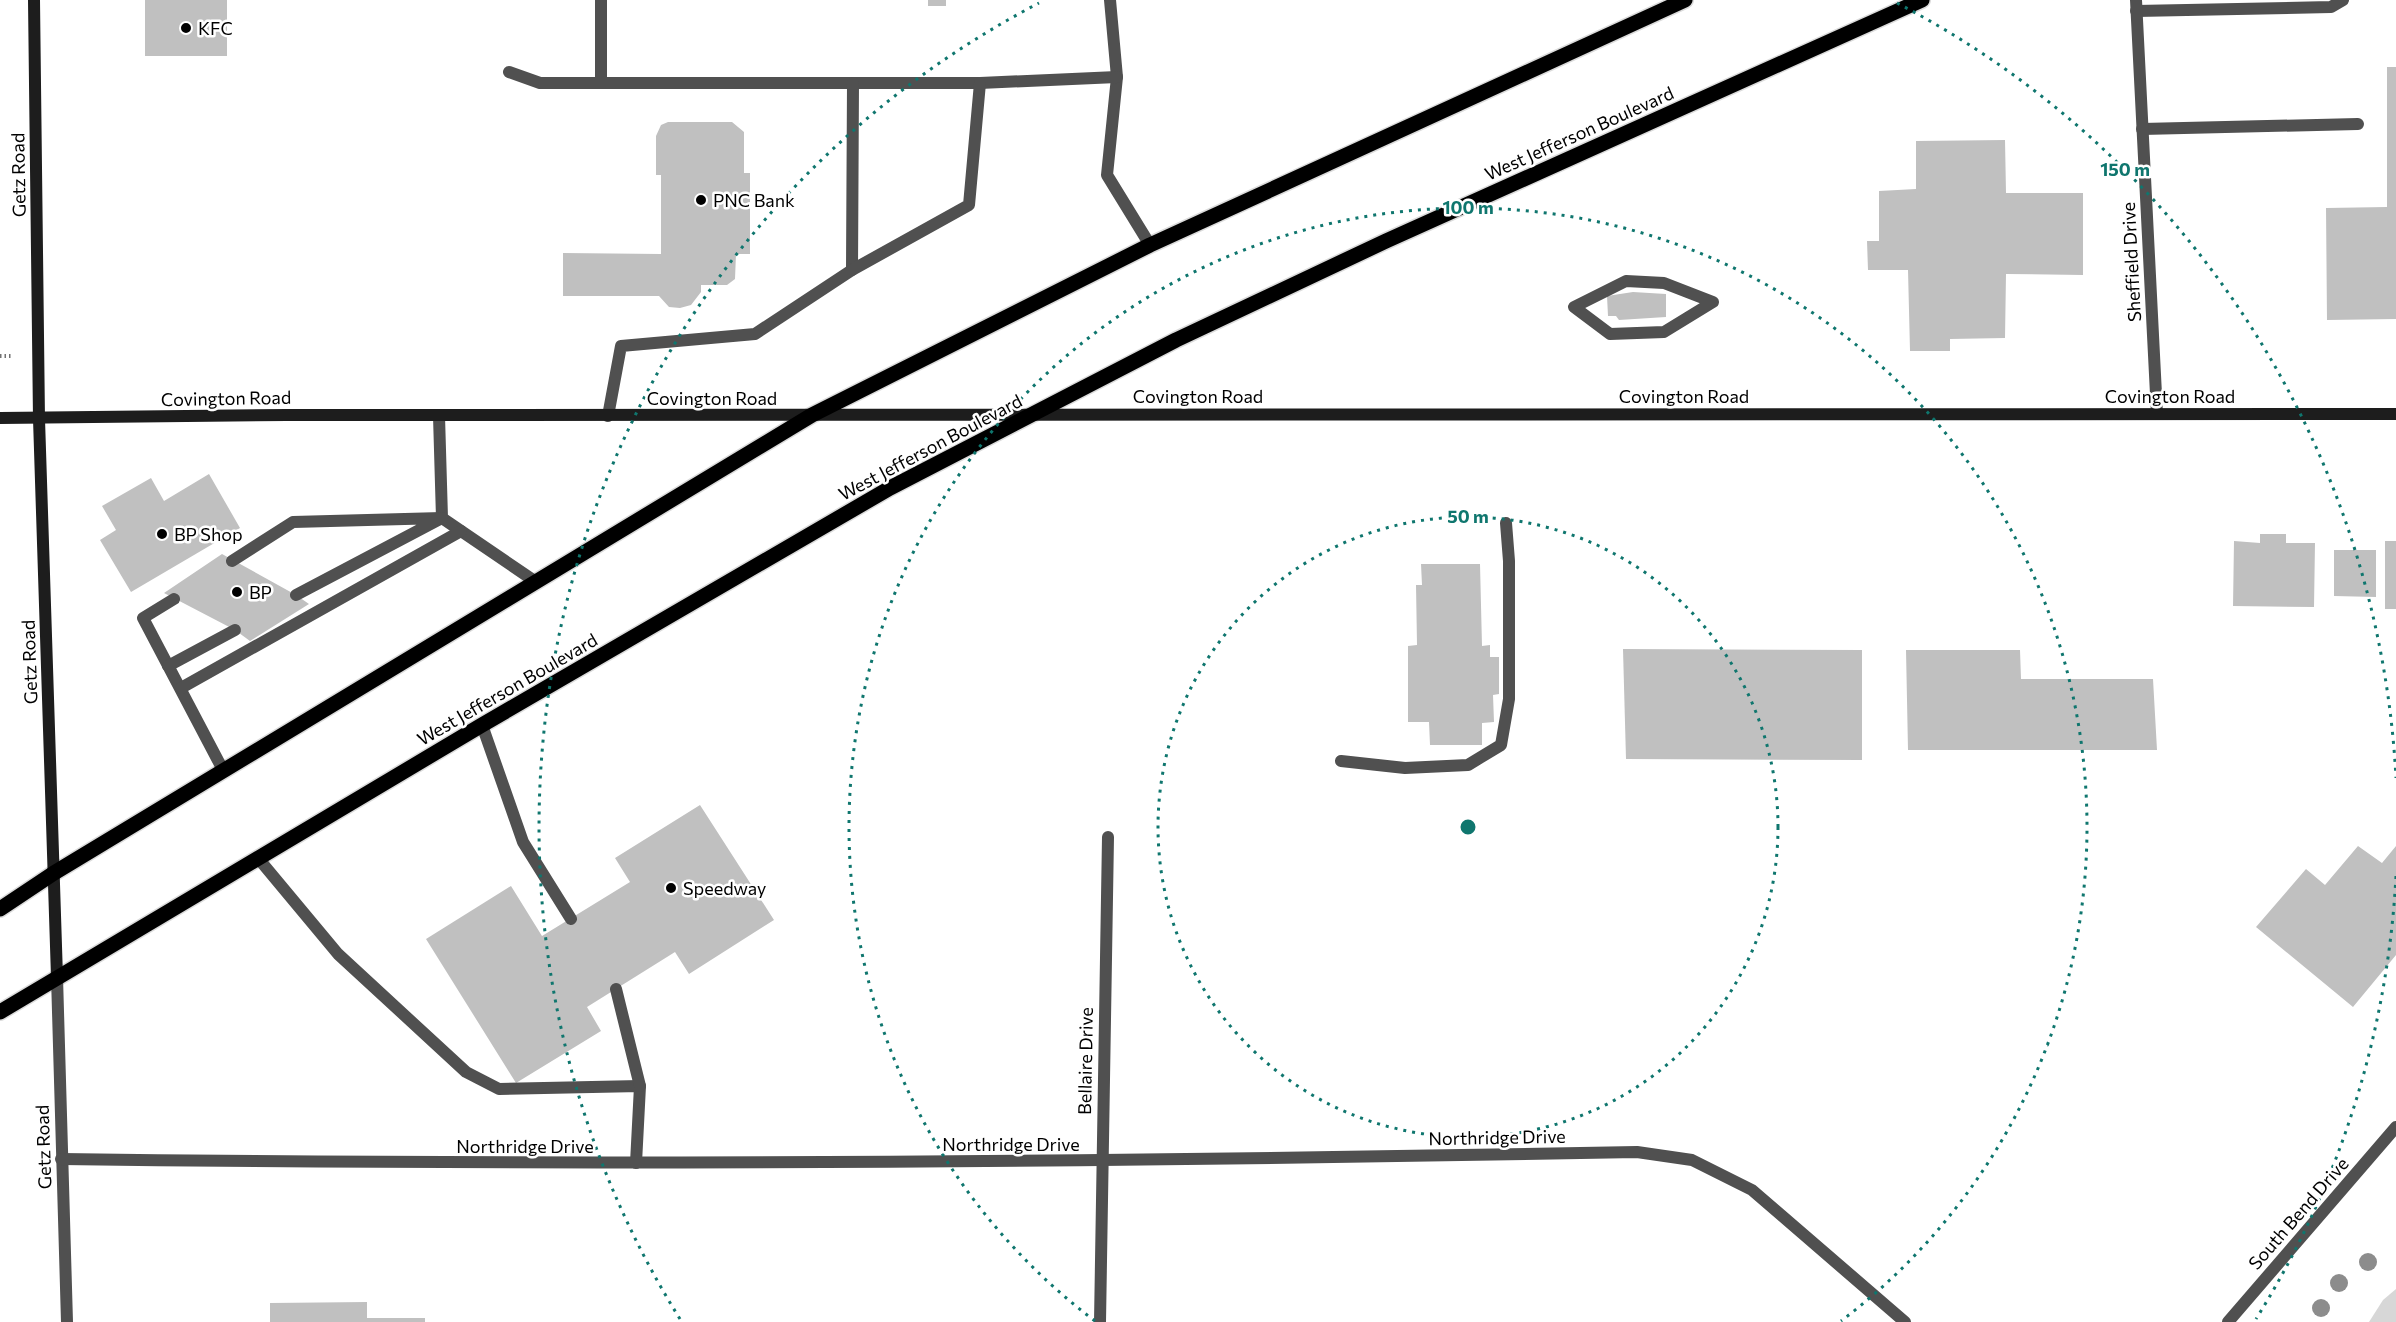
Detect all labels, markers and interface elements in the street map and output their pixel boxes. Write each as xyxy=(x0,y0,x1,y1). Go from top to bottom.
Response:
place label: KFC xyxy=(198,17,233,39)
marker: KFC xyxy=(179,21,193,35)
street label: West Jefferson Boulevard xyxy=(1481,81,1677,185)
street label: Getz Road xyxy=(6,133,30,217)
text: 150 m xyxy=(2100,158,2150,180)
place label: PNC Bank xyxy=(713,189,795,211)
marker: PNC Bank xyxy=(694,193,708,207)
text: 100 m xyxy=(1442,196,1494,218)
street label: Sheffield Drive xyxy=(2117,201,2145,323)
street label: Covington Road xyxy=(1133,385,1263,407)
street label: Covington Road xyxy=(1619,385,1749,407)
street label: Covington Road xyxy=(2105,385,2235,407)
street label: Covington Road xyxy=(161,386,291,410)
street label: Covington Road xyxy=(647,387,777,409)
street label: West Jefferson Boulevard xyxy=(834,389,1026,505)
text: 50 m xyxy=(1447,505,1489,527)
place label: BP Shop xyxy=(174,523,243,545)
marker: BP Shop xyxy=(155,527,169,541)
place label: BP xyxy=(249,581,272,603)
marker: BP xyxy=(230,585,244,599)
street label: Getz Road xyxy=(17,619,41,705)
street label: West Jefferson Boulevard xyxy=(413,628,601,750)
centre of rings xyxy=(1458,817,1478,837)
place label: Speedway xyxy=(683,877,766,899)
marker: Speedway xyxy=(664,881,678,895)
street label: Bellaire Drive xyxy=(1073,1007,1097,1115)
street label: Getz Road xyxy=(31,1104,55,1190)
street label: Northridge Drive xyxy=(1428,1125,1566,1149)
street label: Northridge Drive xyxy=(942,1133,1080,1155)
street label: Northridge Drive xyxy=(456,1135,594,1157)
street label: South Bend Drive xyxy=(2243,1152,2353,1274)

